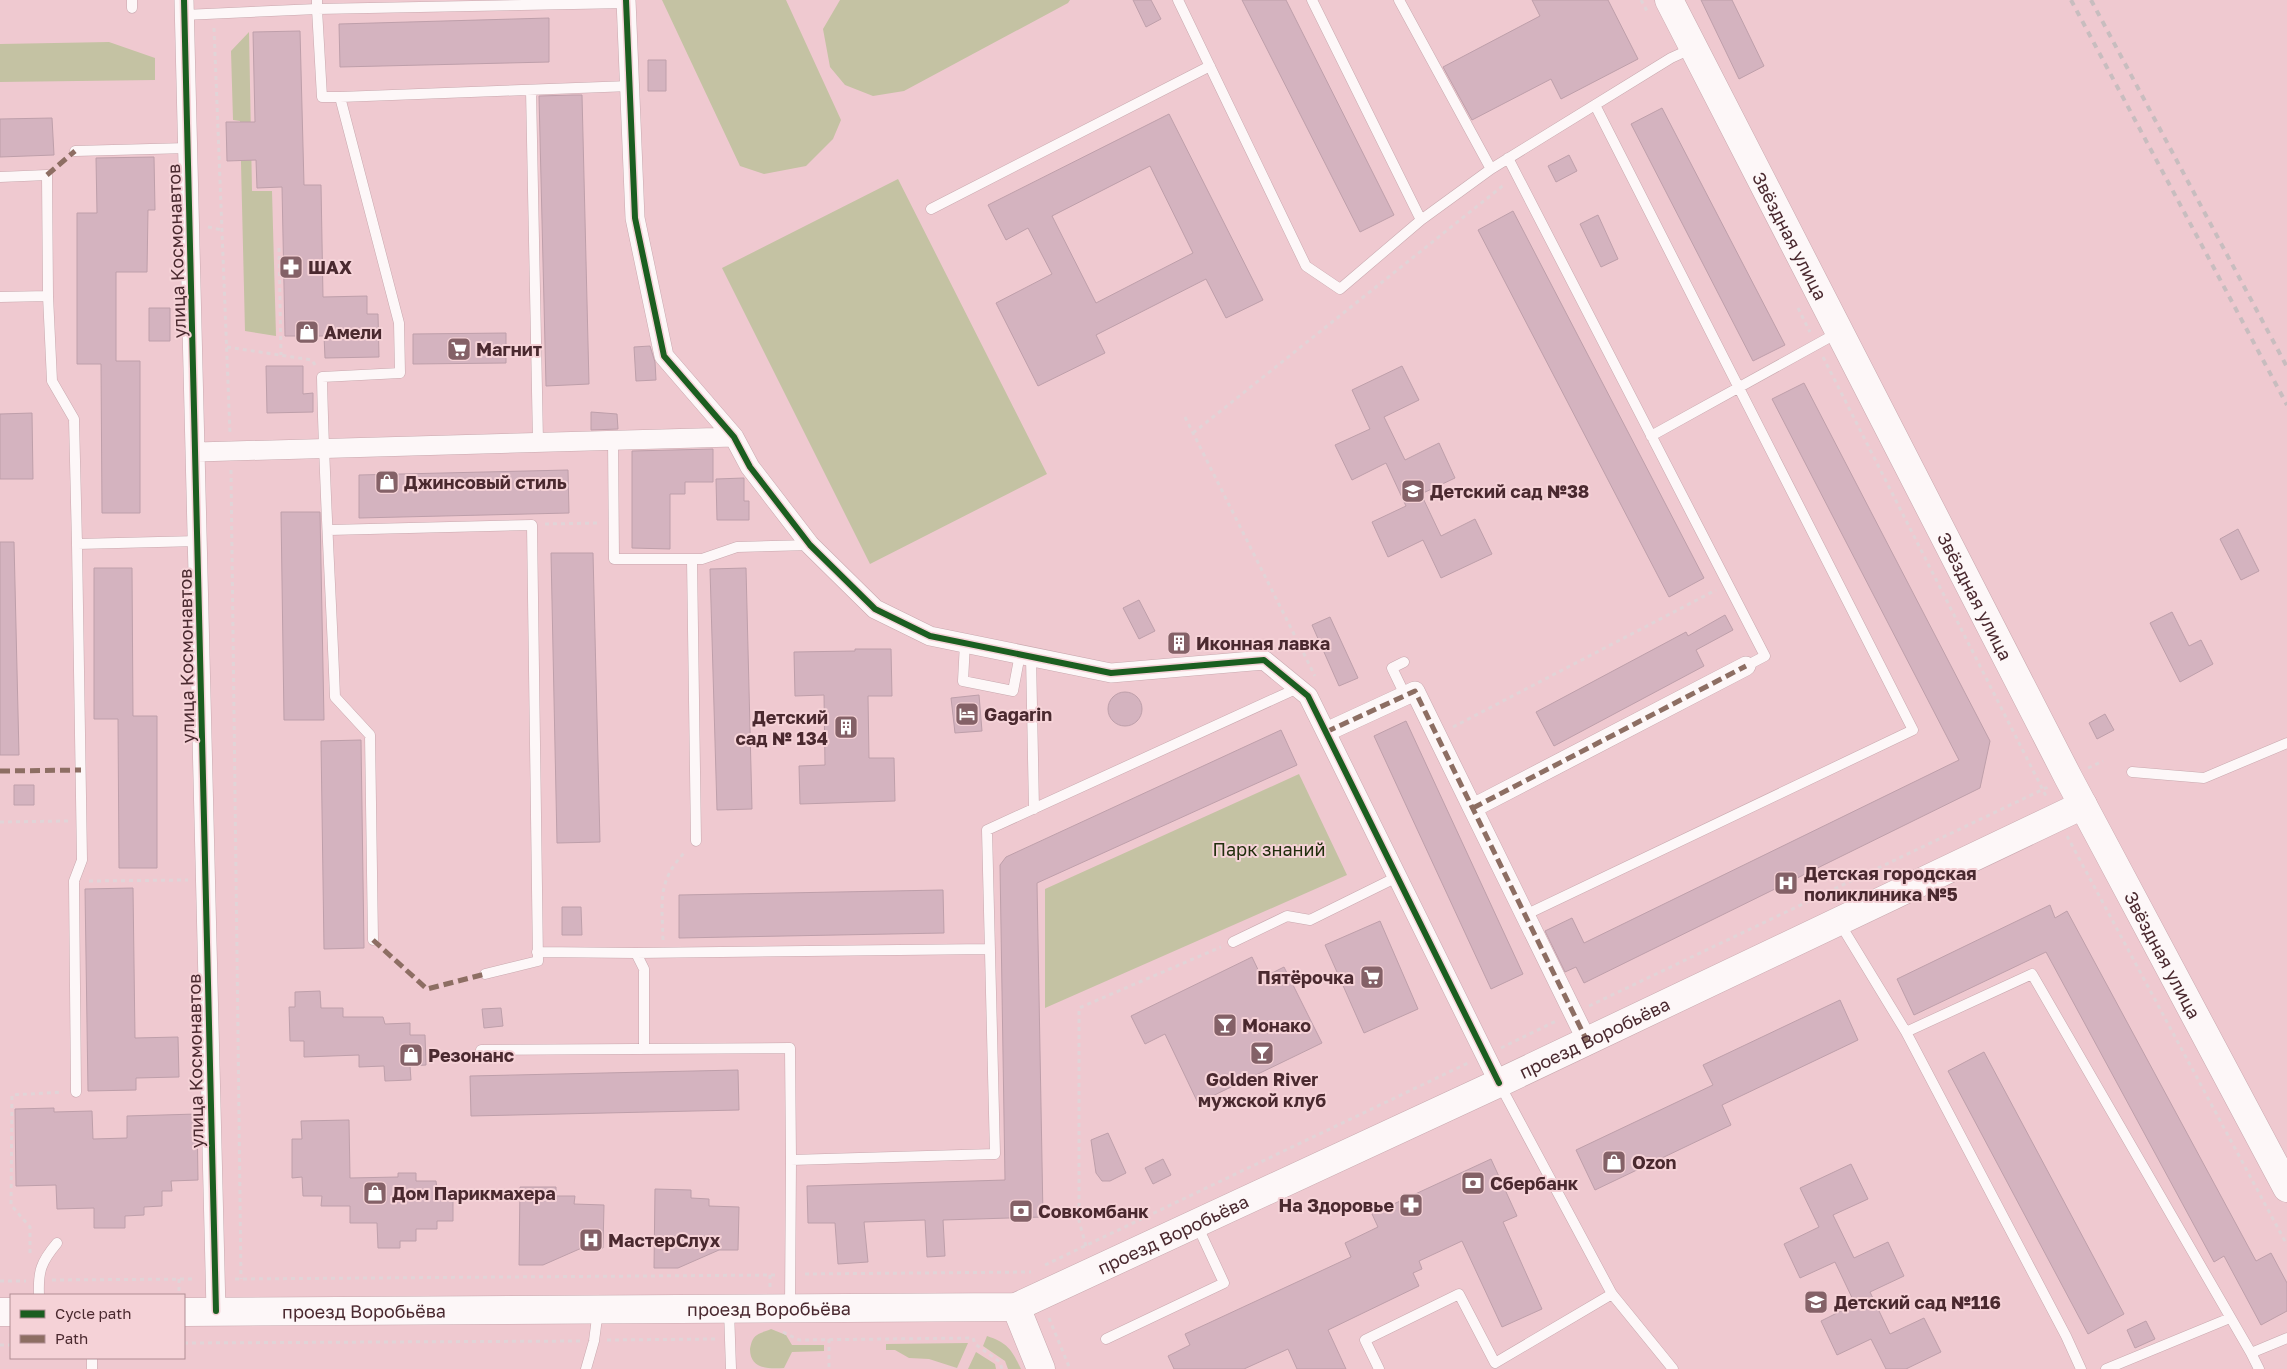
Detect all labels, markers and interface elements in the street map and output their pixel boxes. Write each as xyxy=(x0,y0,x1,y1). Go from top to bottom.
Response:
street label: улица Космонавтов xyxy=(162,163,190,339)
street label: Звёздная улица xyxy=(1748,168,1832,304)
pharmacy icon: ШАХ xyxy=(278,254,304,280)
place label: ШАХ xyxy=(308,256,352,278)
shop icon: Амели xyxy=(294,319,320,345)
place label: Амели xyxy=(324,321,382,343)
supermarket icon: Магнит xyxy=(446,336,472,362)
place label: Магнит xyxy=(476,338,542,360)
shop icon: Джинсовый стиль xyxy=(374,469,400,495)
place label: Джинсовый стиль xyxy=(404,471,567,493)
school or university icon: Детский сад №38 xyxy=(1400,478,1426,504)
place label: Детский сад №38 xyxy=(1430,480,1589,502)
street label: Звёздная улица xyxy=(1933,528,2017,664)
street label: улица Космонавтов xyxy=(173,569,199,743)
building icon: Иконная лавка xyxy=(1166,630,1192,656)
place label: Иконная лавка xyxy=(1196,632,1330,654)
hotel icon: Gagarin xyxy=(954,701,980,727)
place label: Gagarin xyxy=(984,703,1052,725)
place label: Детский сад № 134 xyxy=(735,706,828,749)
building icon: Детский сад № 134 xyxy=(833,714,859,740)
park label: Парк знаний xyxy=(1212,838,1326,860)
place label: Детская городская поликлиника №5 xyxy=(1804,862,1977,905)
hospital icon: Детская городская поликлиника №5 xyxy=(1773,870,1799,896)
street label: Звёздная улица xyxy=(2120,887,2206,1022)
supermarket icon: Пятёрочка xyxy=(1359,964,1385,990)
place label: Пятёрочка xyxy=(1257,966,1354,988)
street label: улица Космонавтов xyxy=(182,974,208,1148)
street label: проезд Воробьёва xyxy=(1516,992,1673,1083)
bar icon: Монако xyxy=(1212,1012,1238,1038)
place label: Монако xyxy=(1242,1014,1311,1036)
bar icon: Golden River мужской клуб xyxy=(1249,1040,1275,1066)
shop icon: Резонанс xyxy=(398,1042,424,1068)
place label: Резонанс xyxy=(428,1044,514,1066)
place label: Golden River мужской клуб xyxy=(1198,1068,1326,1111)
shop icon: Ozon xyxy=(1601,1149,1627,1175)
place label: Ozon xyxy=(1632,1151,1677,1173)
bank icon: Сбербанк xyxy=(1460,1170,1486,1196)
place label: Сбербанк xyxy=(1490,1172,1579,1194)
shop icon: Дом Парикмахера xyxy=(362,1180,388,1206)
place label: Дом Парикмахера xyxy=(392,1182,556,1204)
street label: проезд Воробьёва xyxy=(1094,1190,1252,1279)
pharmacy icon: На Здоровье xyxy=(1398,1192,1424,1218)
place label: На Здоровье xyxy=(1278,1194,1394,1216)
bank icon: Совкомбанк xyxy=(1008,1198,1034,1224)
place label: Совкомбанк xyxy=(1038,1200,1149,1222)
hospital icon: МастерСлух xyxy=(578,1227,604,1253)
place label: МастерСлух xyxy=(608,1229,721,1251)
school or university icon: Детский сад №116 xyxy=(1803,1289,1829,1315)
place label: Детский сад №116 xyxy=(1834,1291,2001,1313)
legend xyxy=(10,1294,185,1359)
street label: проезд Воробьёва xyxy=(687,1297,851,1320)
street label: проезд Воробьёва xyxy=(282,1299,446,1322)
text: Cycle path xyxy=(55,1304,131,1322)
text: Path xyxy=(55,1329,88,1347)

